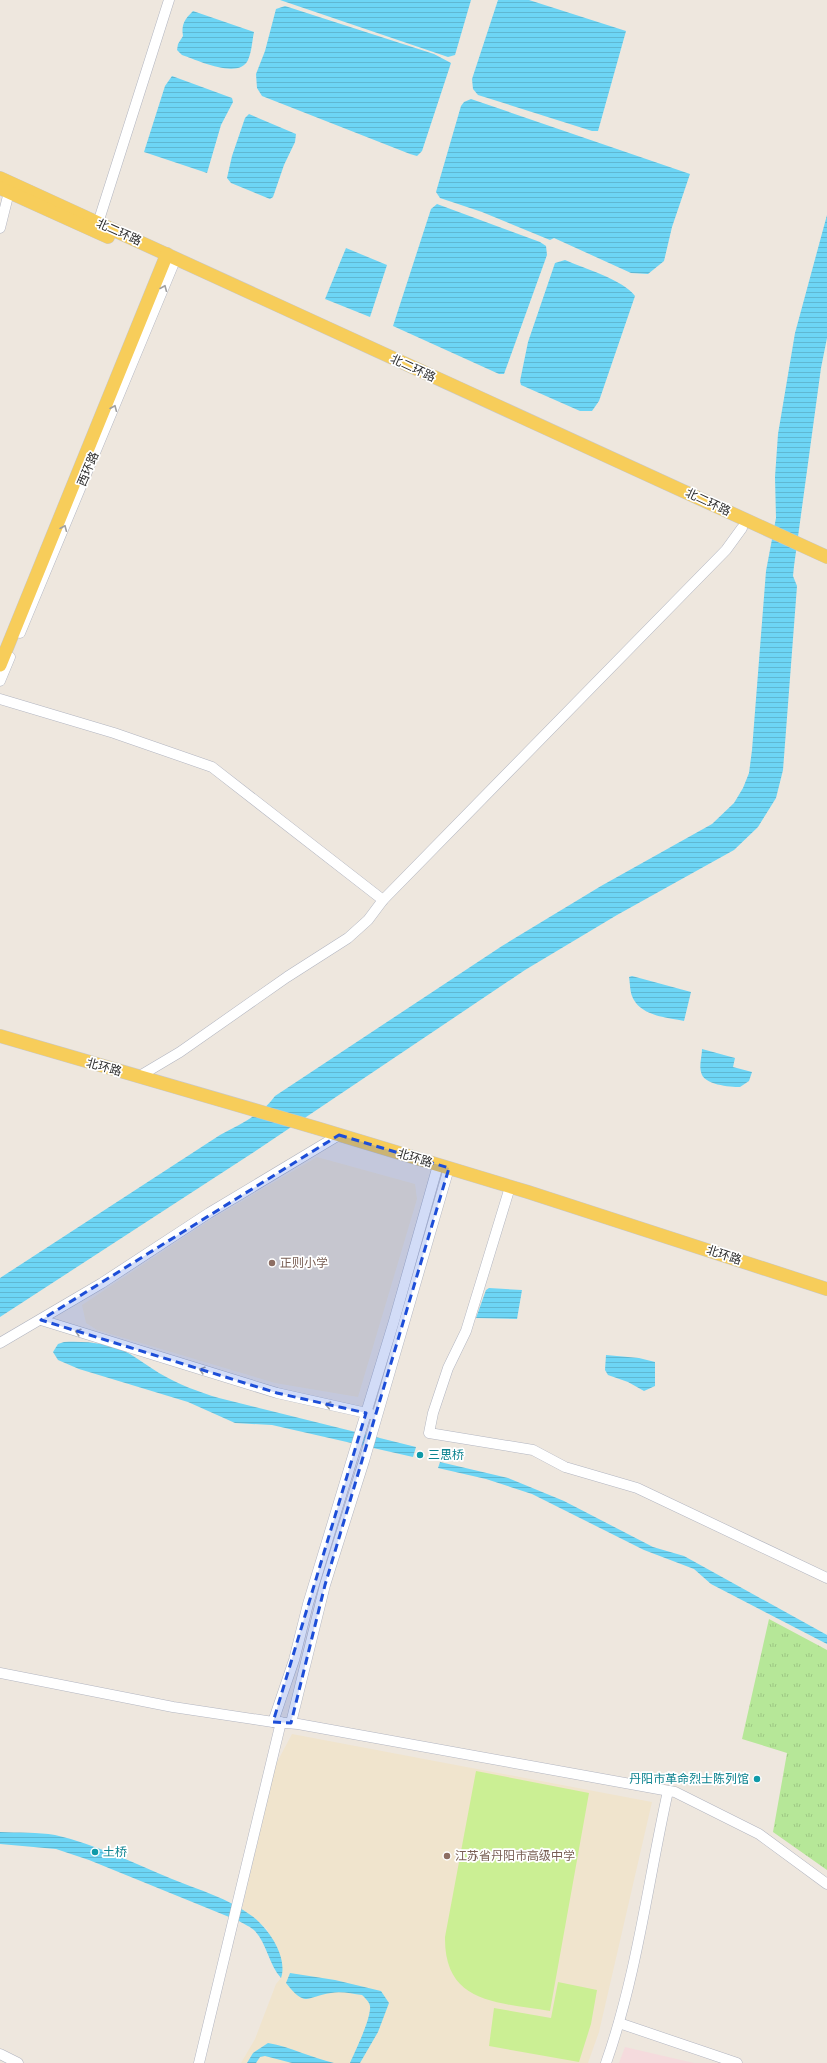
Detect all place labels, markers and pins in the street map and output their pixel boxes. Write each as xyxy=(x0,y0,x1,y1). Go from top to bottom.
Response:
place label: 正则小学 xyxy=(280,1256,328,1270)
marker: 正则小学 xyxy=(267,1258,277,1268)
place label: 三思桥 xyxy=(428,1448,464,1462)
marker: 三思桥 xyxy=(415,1450,425,1460)
place label: 丹阳市革命烈士陈列馆 xyxy=(629,1772,749,1786)
marker: 丹阳市革命烈士陈列馆 xyxy=(752,1774,762,1784)
place label: 土桥 xyxy=(103,1845,127,1859)
marker: 土桥 xyxy=(90,1847,100,1857)
place label: 江苏省丹阳市高级中学 xyxy=(455,1849,575,1863)
marker: 江苏省丹阳市高级中学 xyxy=(442,1851,452,1861)

